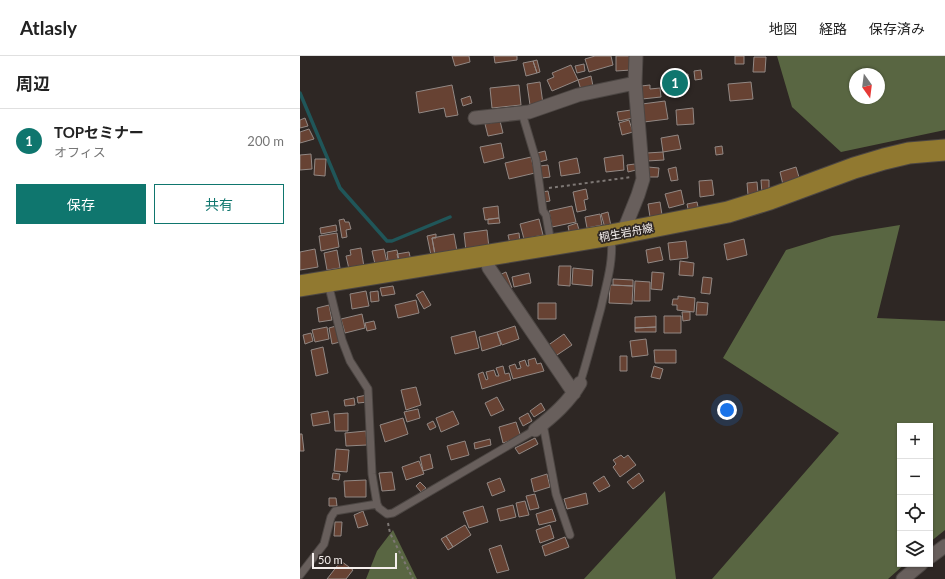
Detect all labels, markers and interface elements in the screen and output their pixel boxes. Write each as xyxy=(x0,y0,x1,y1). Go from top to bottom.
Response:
text: Atlasly xyxy=(20,16,77,39)
text: 地図 xyxy=(769,20,797,37)
text: 経路 xyxy=(819,20,847,37)
text: 保存済み xyxy=(869,20,925,37)
pin: 1 xyxy=(662,68,688,98)
north arrow xyxy=(849,68,885,104)
text: 周辺 xyxy=(16,73,50,94)
text: TOPセミナー xyxy=(54,123,144,141)
text: 1 xyxy=(25,133,33,149)
text: 200 m xyxy=(247,133,284,149)
text: オフィス xyxy=(54,144,106,160)
button: 保存 xyxy=(16,184,146,224)
button: 共有 xyxy=(154,184,284,224)
street label: 桐生岩舟線 xyxy=(598,220,654,244)
your location xyxy=(717,400,737,420)
map controls xyxy=(897,423,933,567)
button: + xyxy=(897,423,933,459)
button: − xyxy=(897,459,933,495)
button: locate xyxy=(897,495,933,531)
button: layers xyxy=(897,531,933,567)
scale bar xyxy=(312,551,397,570)
text: 50 m xyxy=(318,553,343,566)

